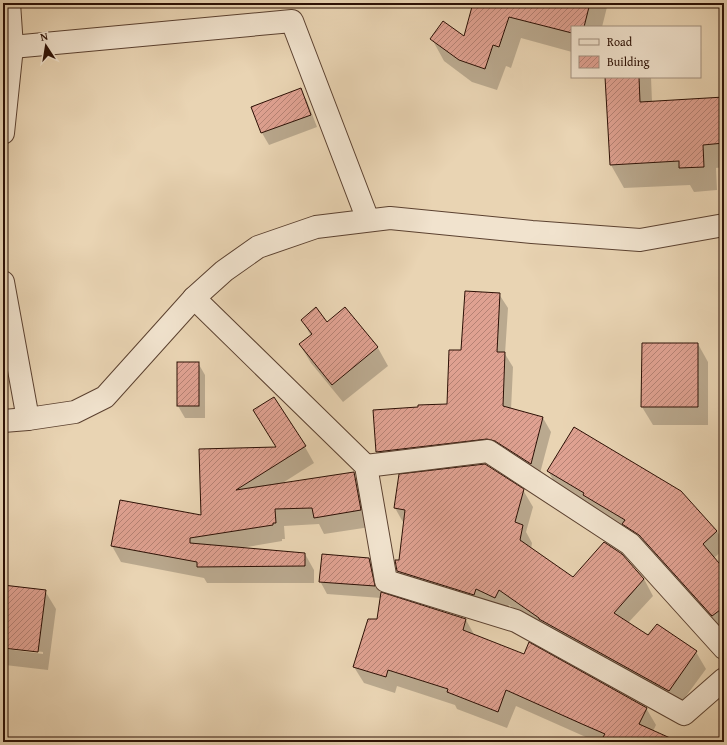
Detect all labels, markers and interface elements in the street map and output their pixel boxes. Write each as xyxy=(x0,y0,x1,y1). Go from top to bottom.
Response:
north arrow xyxy=(26,26,66,66)
legend xyxy=(571,26,701,78)
text: N xyxy=(39,27,50,45)
text: Road xyxy=(607,33,633,50)
text: Building xyxy=(607,53,650,70)

